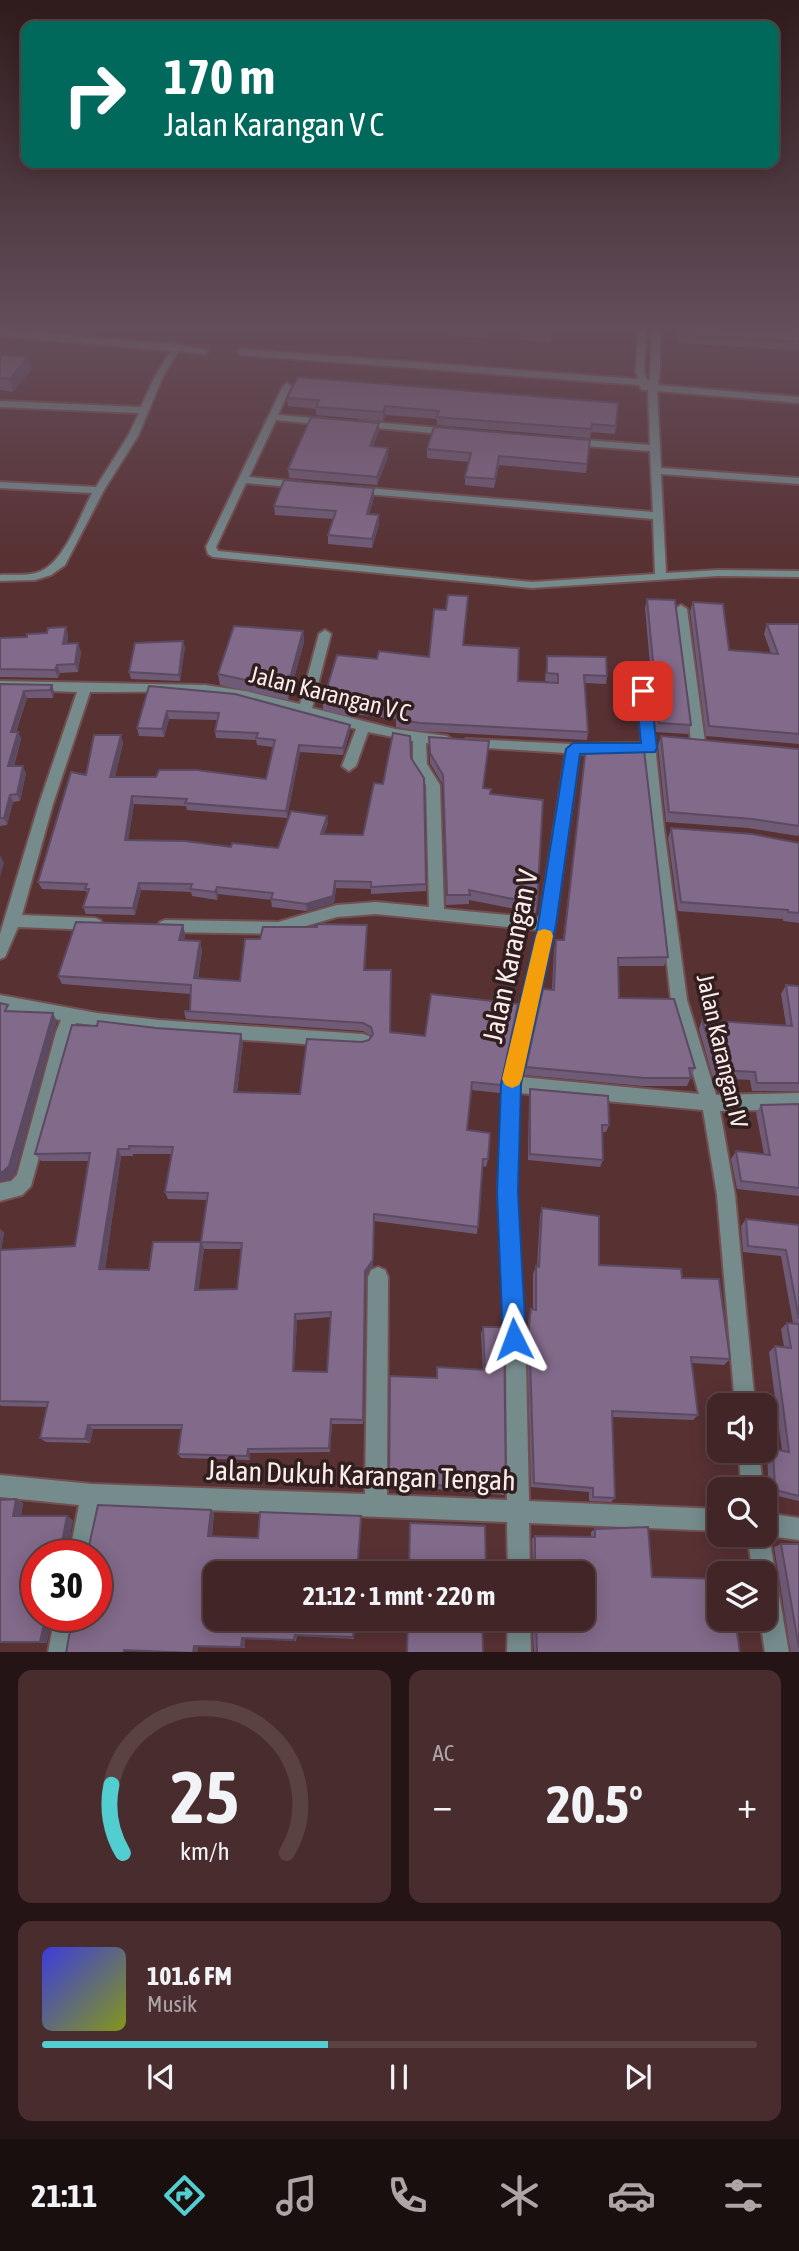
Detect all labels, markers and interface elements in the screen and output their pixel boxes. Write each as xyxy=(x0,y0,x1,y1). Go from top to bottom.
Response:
text: 170 m xyxy=(164,48,275,104)
icon: right xyxy=(49,49,140,140)
text: Jalan Karangan V C xyxy=(164,106,384,143)
street label: Jalan Karangan V C xyxy=(247,660,414,727)
pin xyxy=(613,661,673,721)
icon: arrive xyxy=(624,672,662,710)
street label: Jalan Karangan V xyxy=(476,866,544,1045)
street label: Jalan Karangan IV xyxy=(692,971,753,1131)
position arrow xyxy=(477,1302,551,1376)
map controls xyxy=(707,1393,777,1631)
button: sound xyxy=(707,1393,777,1463)
street label: Jalan Dukuh Karangan Tengah xyxy=(206,1454,516,1496)
button: search xyxy=(707,1477,777,1547)
speed limit sign: 30 xyxy=(21,1540,112,1631)
button: layers xyxy=(707,1561,777,1631)
text: 21:12 · 1 mnt · 220 m xyxy=(303,1581,495,1611)
text: AC xyxy=(433,1740,454,1766)
text: 25 xyxy=(170,1755,238,1838)
text: 20.5° xyxy=(546,1774,643,1834)
text: − xyxy=(433,1783,452,1826)
text: + xyxy=(737,1783,757,1826)
text: km/h xyxy=(179,1836,229,1864)
text: 101.6 FM xyxy=(147,1961,232,1991)
text: Musik xyxy=(147,1991,197,2017)
icon: previous xyxy=(142,2058,180,2096)
icon: pause xyxy=(380,2058,418,2096)
icon: next xyxy=(619,2058,657,2096)
icon: directions xyxy=(160,2171,209,2220)
icon: music xyxy=(272,2171,321,2220)
icon: phone xyxy=(383,2171,432,2220)
icon: climate xyxy=(495,2171,544,2220)
icon: car xyxy=(607,2171,656,2220)
icon: filters xyxy=(719,2171,768,2220)
text: 21:11 xyxy=(31,2177,97,2214)

